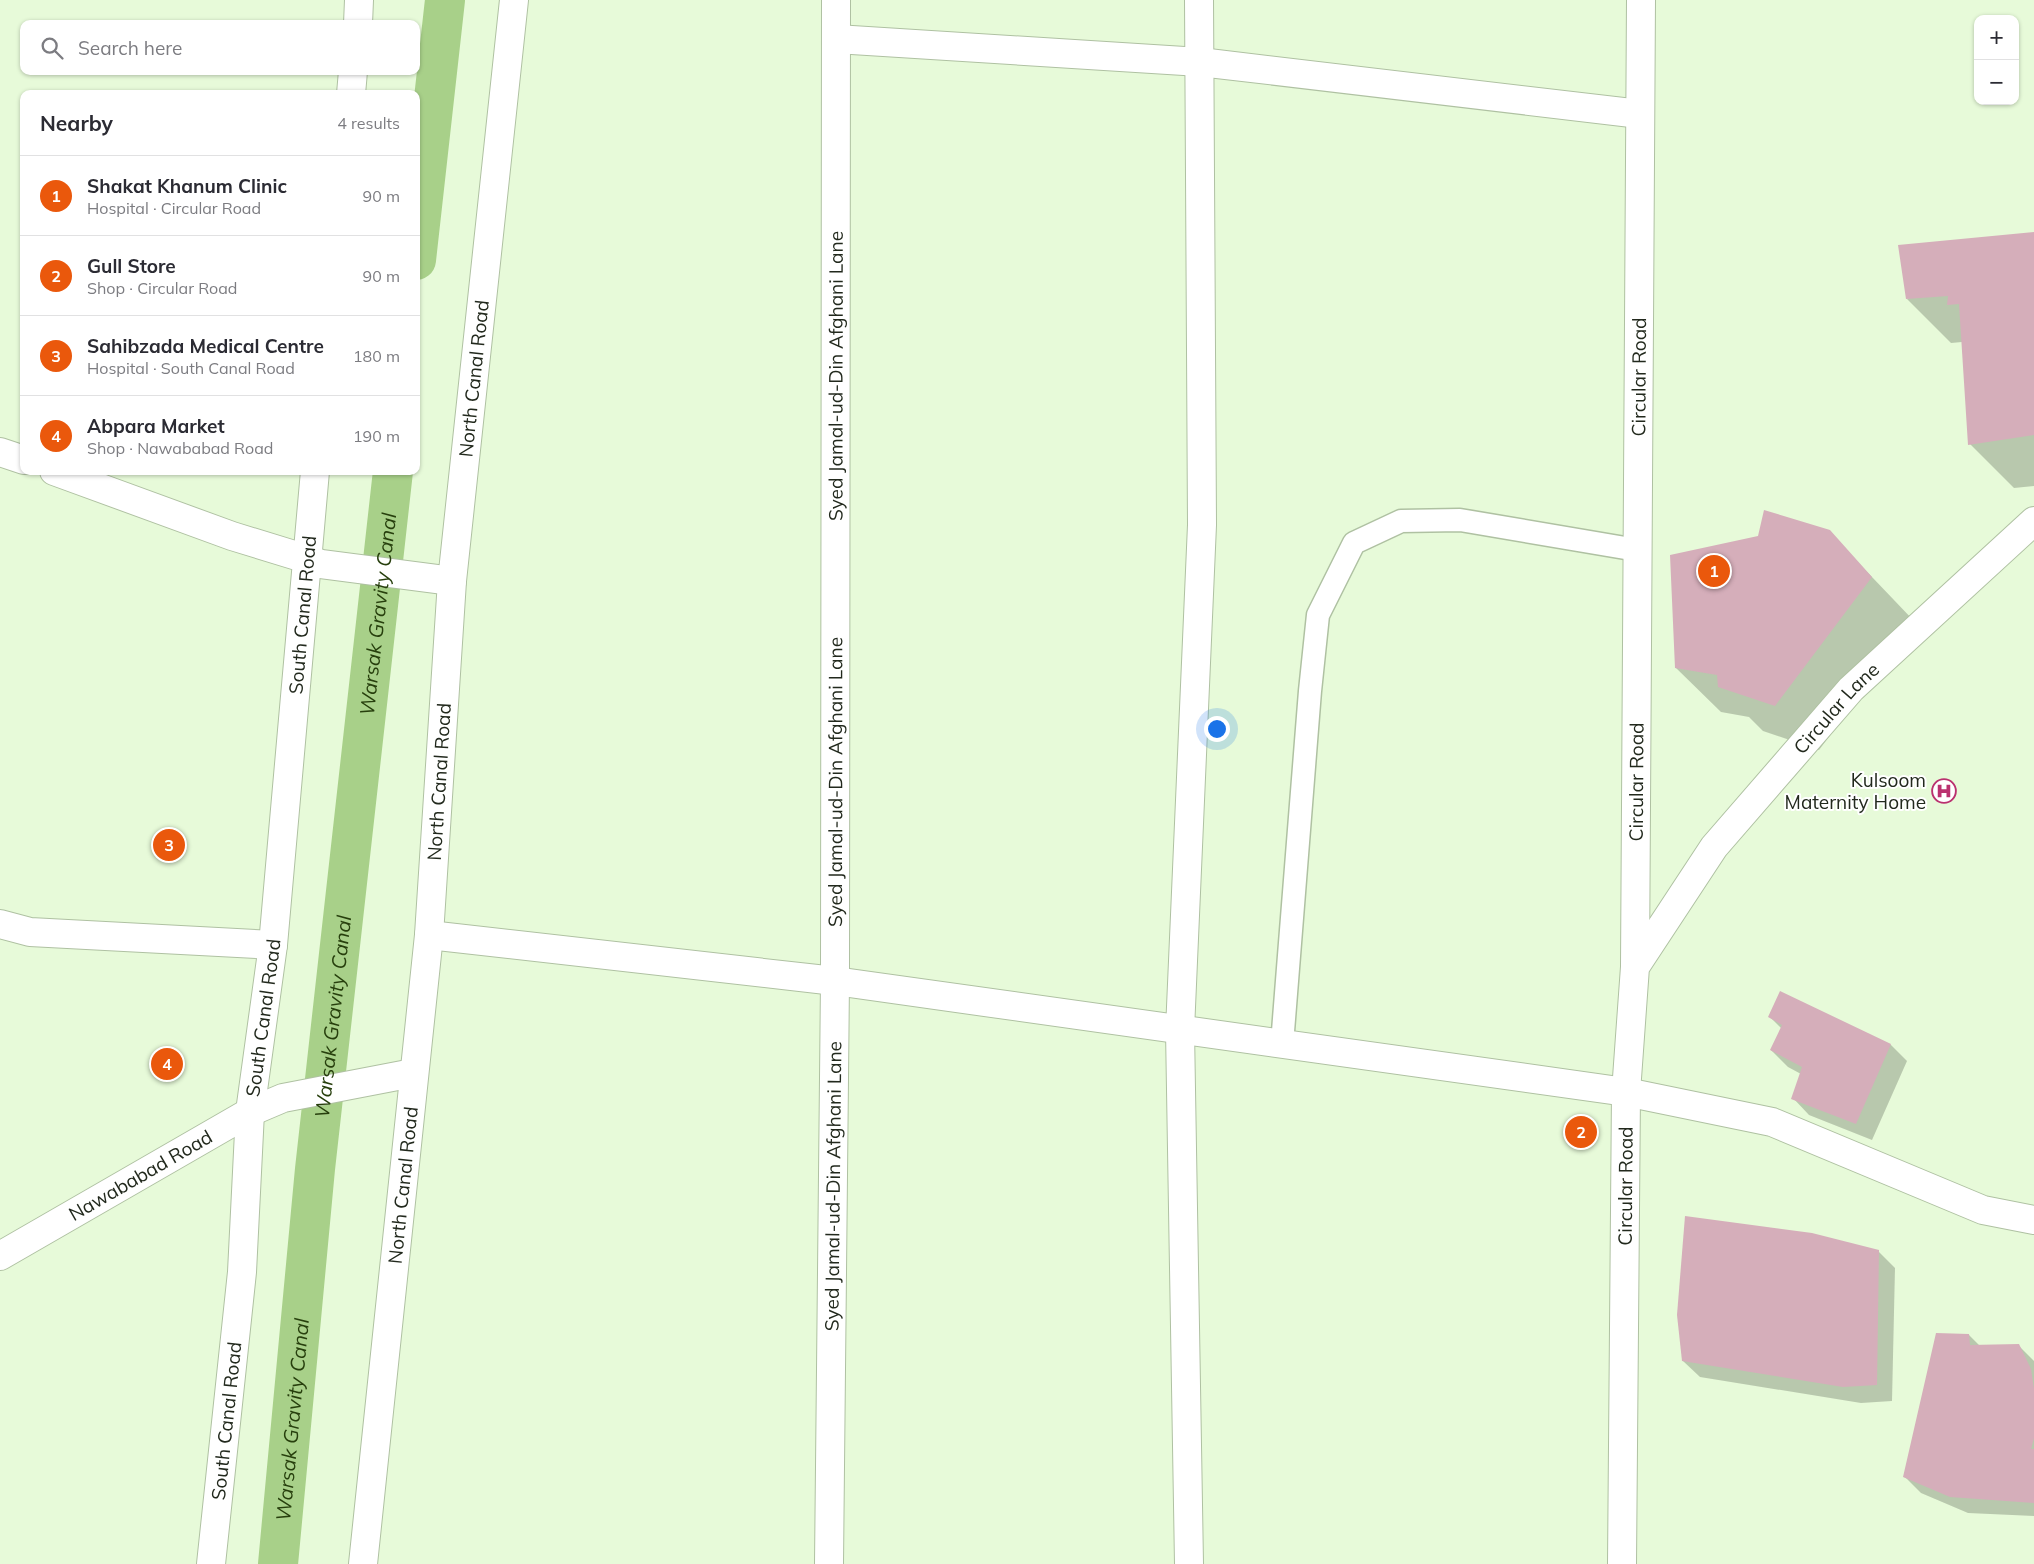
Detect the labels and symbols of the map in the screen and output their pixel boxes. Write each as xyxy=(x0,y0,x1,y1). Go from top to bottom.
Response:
street label: Syed Jamal-ud-Din Afghani Lane xyxy=(823,231,848,521)
street label: North Canal Road xyxy=(453,299,494,458)
street label: Circular Road xyxy=(1626,317,1651,437)
water label: Warsak Gravity Canal xyxy=(353,511,401,717)
street label: South Canal Road xyxy=(283,534,321,695)
pin: 1 xyxy=(1698,552,1730,590)
street label: Syed Jamal-ud-Din Afghani Lane xyxy=(823,637,847,927)
street label: Circular Lane xyxy=(1788,657,1884,759)
street label: North Canal Road xyxy=(422,702,456,861)
your location xyxy=(1204,716,1230,742)
street label: Circular Road xyxy=(1624,722,1649,842)
place label: Kulsoom Maternity Home xyxy=(1785,768,1926,814)
hospital icon: Kulsoom Maternity Home xyxy=(1931,778,1957,804)
pin: 3 xyxy=(153,826,185,864)
water label: Warsak Gravity Canal xyxy=(308,914,356,1119)
street label: South Canal Road xyxy=(240,938,285,1098)
street label: Syed Jamal-ud-Din Afghani Lane xyxy=(819,1041,846,1331)
pin: 4 xyxy=(151,1045,183,1083)
street label: North Canal Road xyxy=(383,1105,423,1265)
pin: 2 xyxy=(1565,1113,1597,1151)
street label: Nawababad Road xyxy=(64,1124,216,1226)
street label: Circular Road xyxy=(1613,1126,1638,1246)
water label: Warsak Gravity Canal xyxy=(270,1317,313,1522)
street label: South Canal Road xyxy=(206,1340,247,1501)

